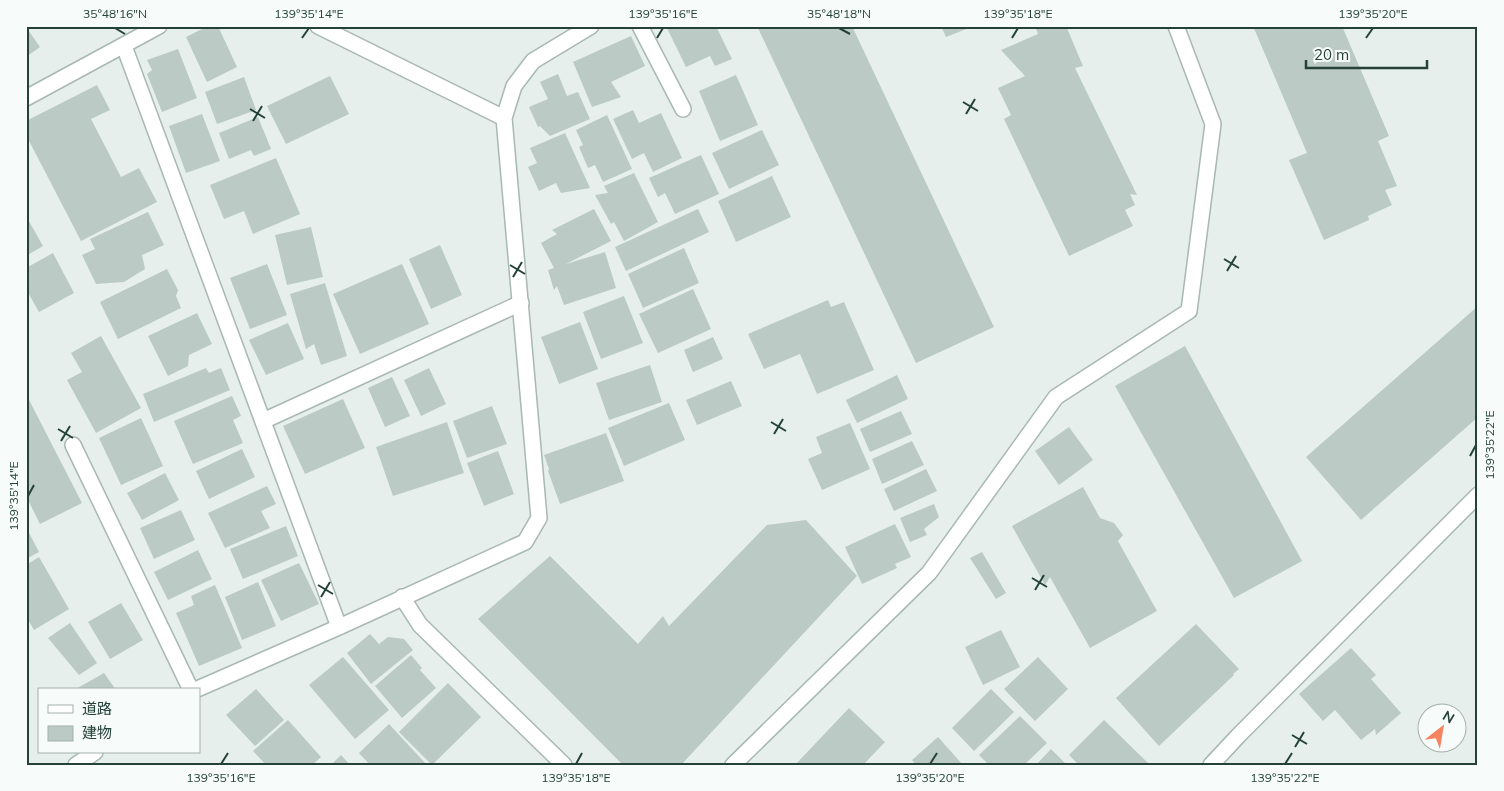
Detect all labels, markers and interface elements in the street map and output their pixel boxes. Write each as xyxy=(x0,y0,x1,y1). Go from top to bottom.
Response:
text: 35°48'16"N xyxy=(83,6,147,21)
text: 139°35'14"E xyxy=(274,6,344,21)
text: 139°35'16"E xyxy=(628,6,698,21)
text: 35°48'18"N xyxy=(807,6,871,21)
text: 139°35'18"E xyxy=(983,6,1053,21)
text: 139°35'20"E xyxy=(1338,6,1408,21)
scale bar xyxy=(1306,38,1428,70)
text: 20 m xyxy=(1314,45,1349,64)
text: 139°35'22"E xyxy=(1482,410,1497,480)
text: 139°35'14"E xyxy=(6,461,21,531)
legend xyxy=(38,688,200,754)
text: 道路 xyxy=(82,699,112,718)
north arrow xyxy=(1416,704,1466,754)
text: N xyxy=(1440,706,1458,727)
text: 建物 xyxy=(82,723,112,742)
text: 139°35'16"E xyxy=(186,770,256,785)
text: 139°35'18"E xyxy=(541,770,611,785)
text: 139°35'20"E xyxy=(895,770,965,785)
text: 139°35'22"E xyxy=(1250,770,1320,785)

